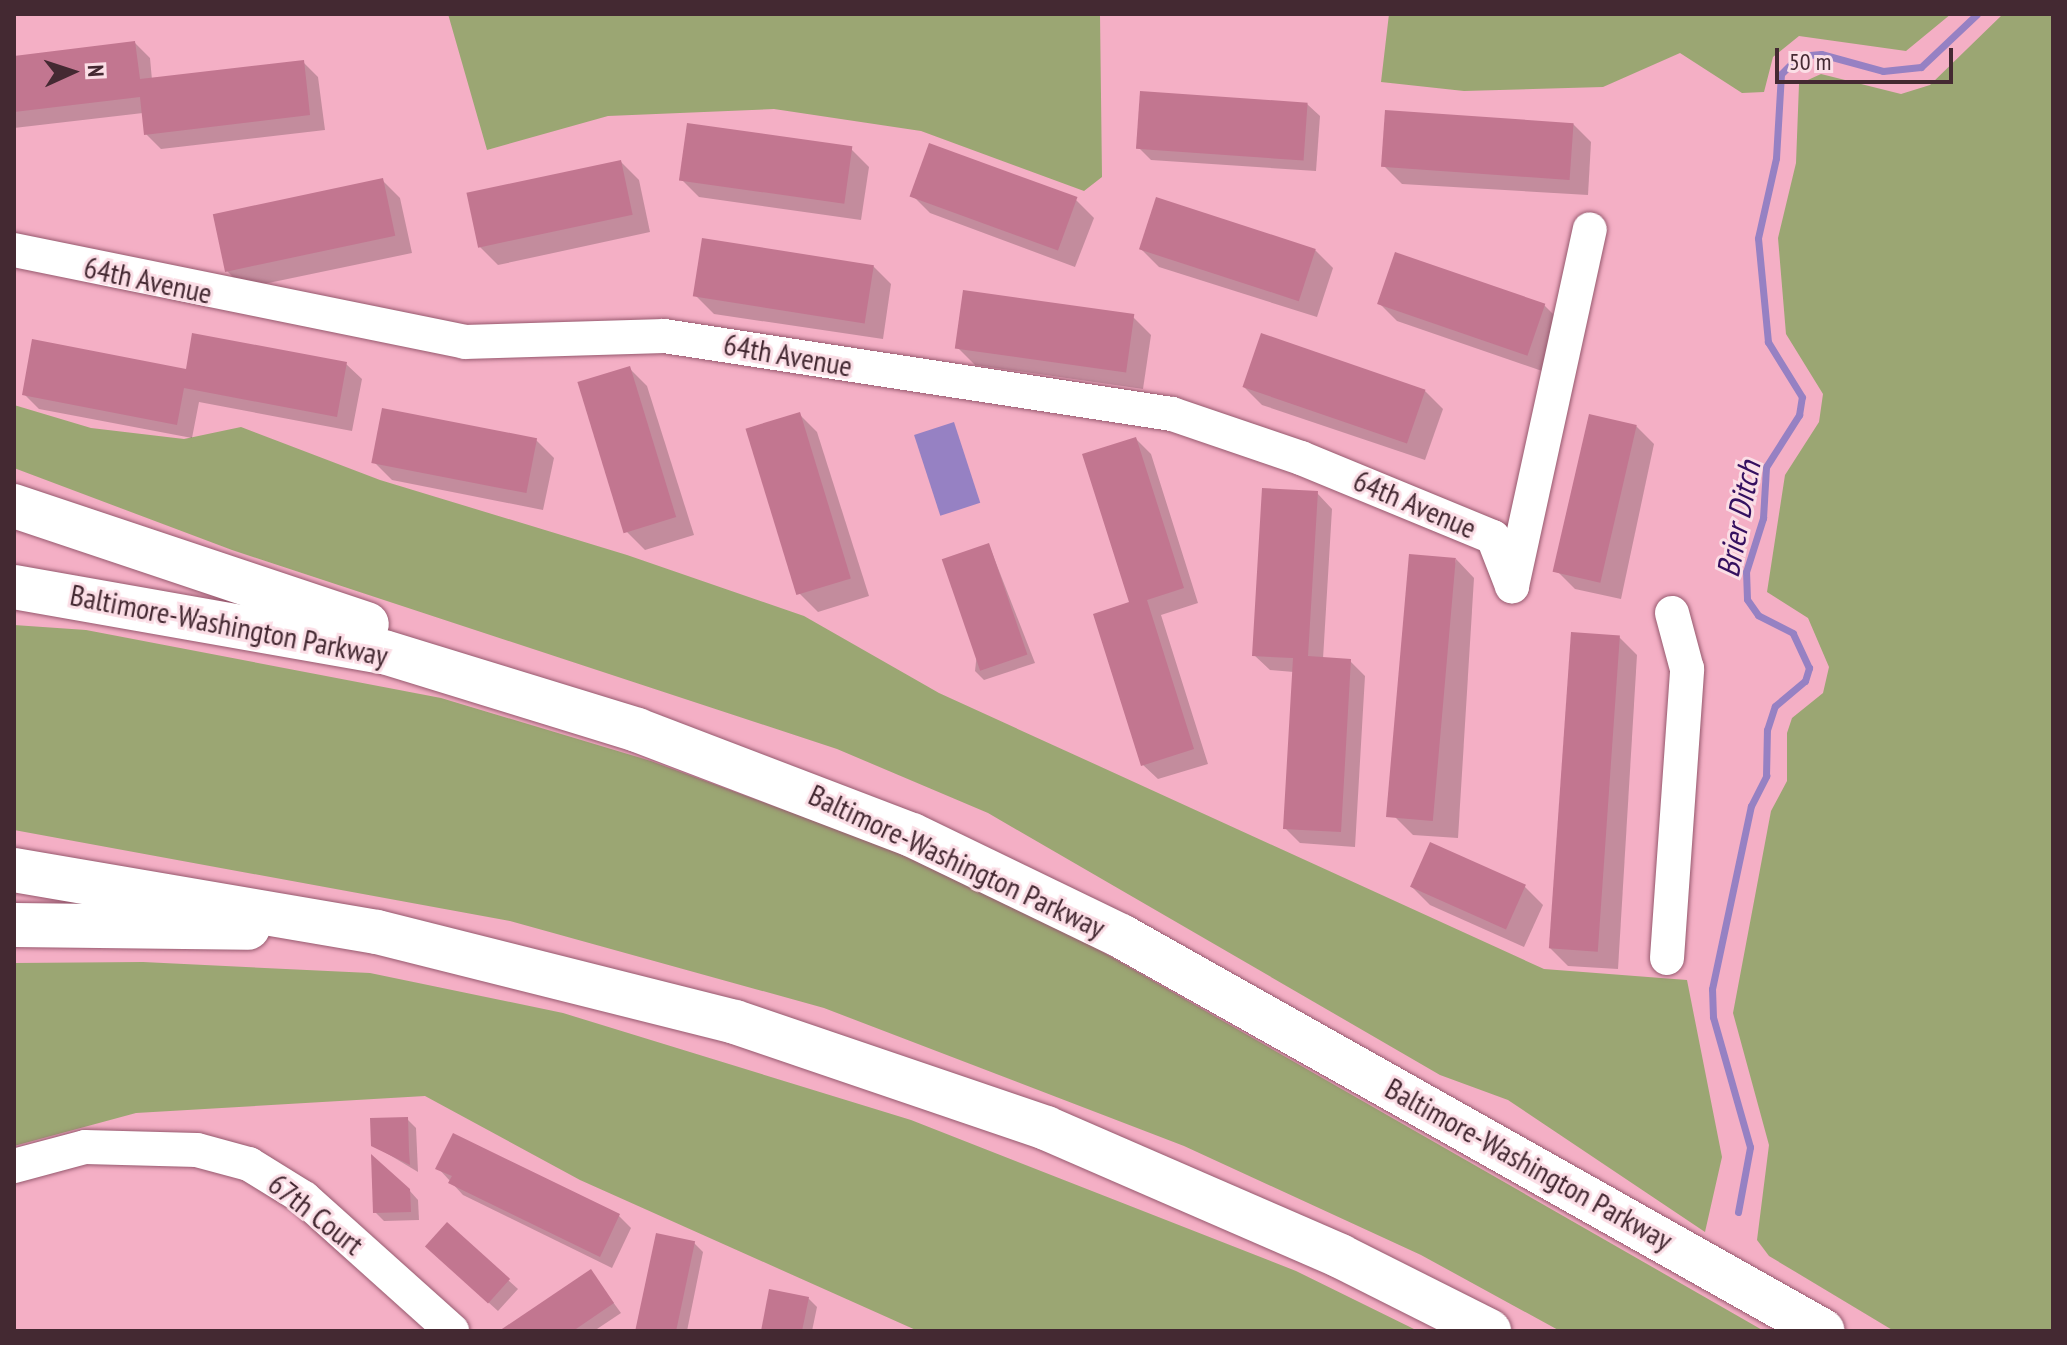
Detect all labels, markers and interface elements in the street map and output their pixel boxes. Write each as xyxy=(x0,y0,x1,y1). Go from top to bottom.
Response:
north arrow xyxy=(32,32,112,112)
scale bar xyxy=(1779,32,1957,82)
text: 50 m xyxy=(1789,46,1831,77)
text: N xyxy=(82,64,110,77)
street label: 64th Avenue xyxy=(80,249,216,311)
street label: 64th Avenue xyxy=(721,326,855,384)
water label: Brier Ditch xyxy=(1708,458,1768,580)
street label: 64th Avenue xyxy=(1348,462,1482,546)
street label: Baltimore-Washington Parkway xyxy=(67,577,391,673)
street label: Baltimore-Washington Parkway xyxy=(803,776,1111,946)
street label: Baltimore-Washington Parkway xyxy=(1379,1070,1679,1258)
street label: 67th Court xyxy=(261,1166,371,1262)

